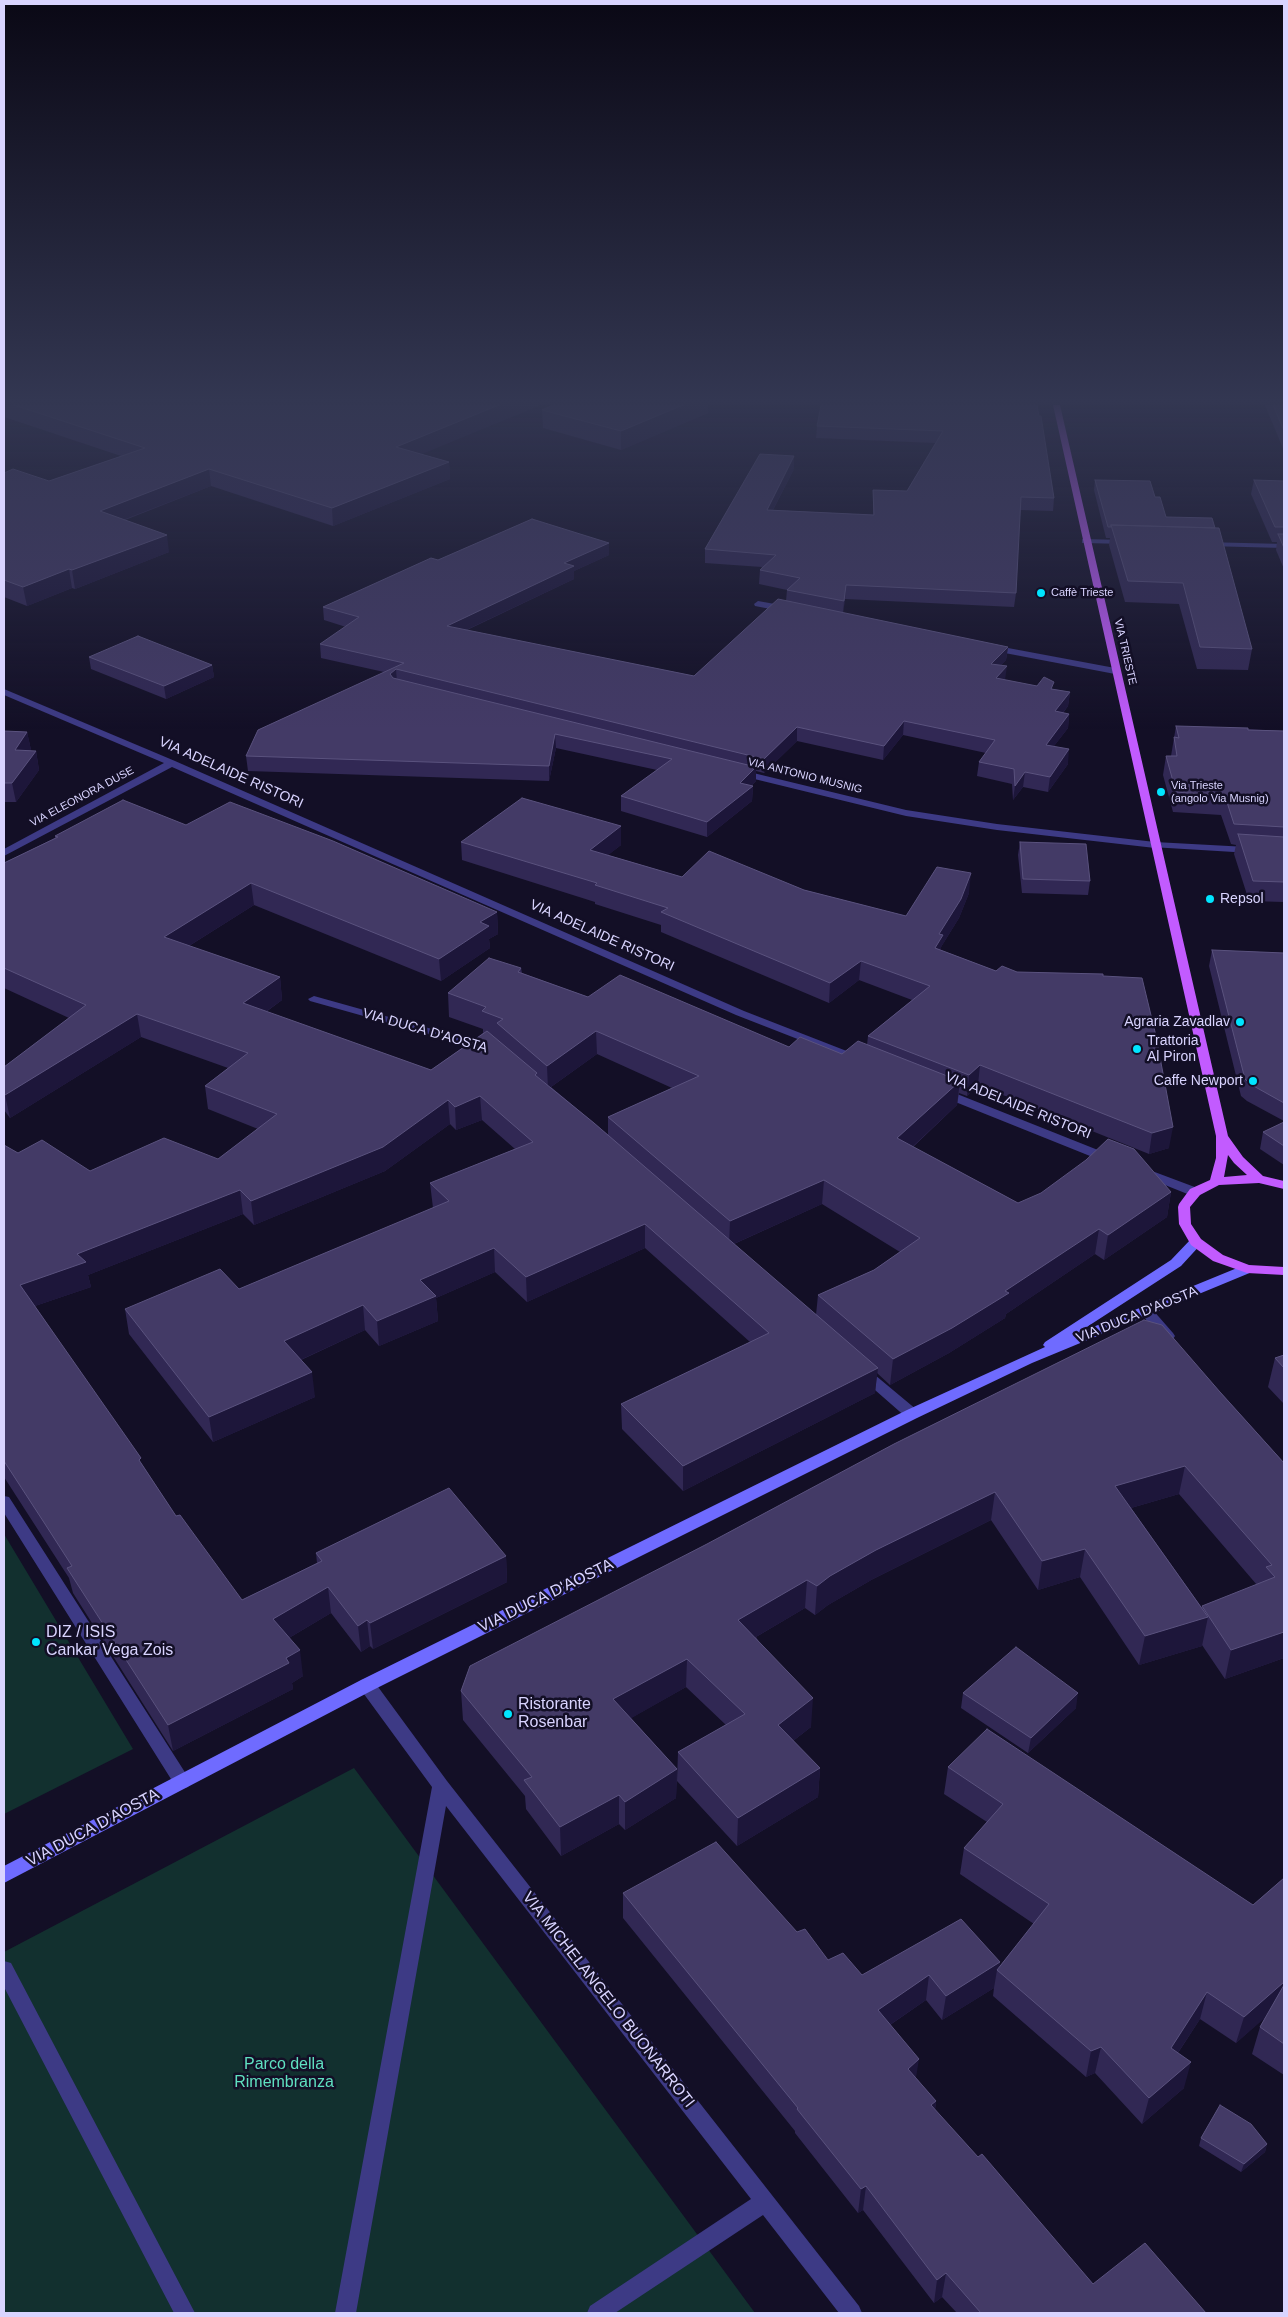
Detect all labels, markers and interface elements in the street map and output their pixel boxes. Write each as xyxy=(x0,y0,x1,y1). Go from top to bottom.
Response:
place label: Caffè Trieste xyxy=(1051,586,1113,600)
marker: Caffè Trieste xyxy=(1035,587,1047,599)
street label: VIA TRIESTE xyxy=(1111,618,1139,686)
street label: VIA ADELAIDE RISTORI xyxy=(156,734,306,812)
street label: VIA ANTONIO MUSNIG xyxy=(746,755,864,797)
street label: VIA ELEONORA DUSE xyxy=(28,764,136,830)
place label: Via Trieste (angolo Via Musnig) xyxy=(1171,779,1269,805)
marker: Via Trieste (angolo Via Musnig) xyxy=(1155,786,1167,798)
place label: Repsol xyxy=(1220,891,1264,907)
marker: Repsol xyxy=(1204,893,1216,905)
street label: VIA ADELAIDE RISTORI xyxy=(527,897,677,975)
street label: VIA DUCA D'AOSTA xyxy=(361,1005,489,1057)
place label: Agraria Zavadlav xyxy=(1124,1014,1230,1030)
marker: Agraria Zavadlav xyxy=(1234,1016,1246,1028)
place label: Trattoria Al Piron xyxy=(1147,1033,1199,1066)
marker: Trattoria Al Piron xyxy=(1131,1043,1143,1055)
street label: VIA ADELAIDE RISTORI xyxy=(942,1069,1094,1143)
place label: Caffe Newport xyxy=(1154,1073,1243,1089)
marker: Caffe Newport xyxy=(1247,1075,1259,1087)
street label: VIA DUCA D'AOSTA xyxy=(1074,1283,1200,1347)
street label: VIA DUCA D'AOSTA xyxy=(475,1555,617,1637)
place label: DIZ / ISIS Cankar Vega Zois xyxy=(46,1623,173,1661)
marker: DIZ / ISIS Cankar Vega Zois xyxy=(30,1636,42,1648)
place label: Ristorante Rosenbar xyxy=(518,1695,591,1733)
marker: Ristorante Rosenbar xyxy=(502,1708,514,1720)
street label: VIA DUCA D'AOSTA xyxy=(23,1785,163,1871)
street label: VIA MICHELANGELO BUONARROTI xyxy=(518,1888,698,2112)
park label: Parco della Rimembranza xyxy=(234,2055,334,2093)

